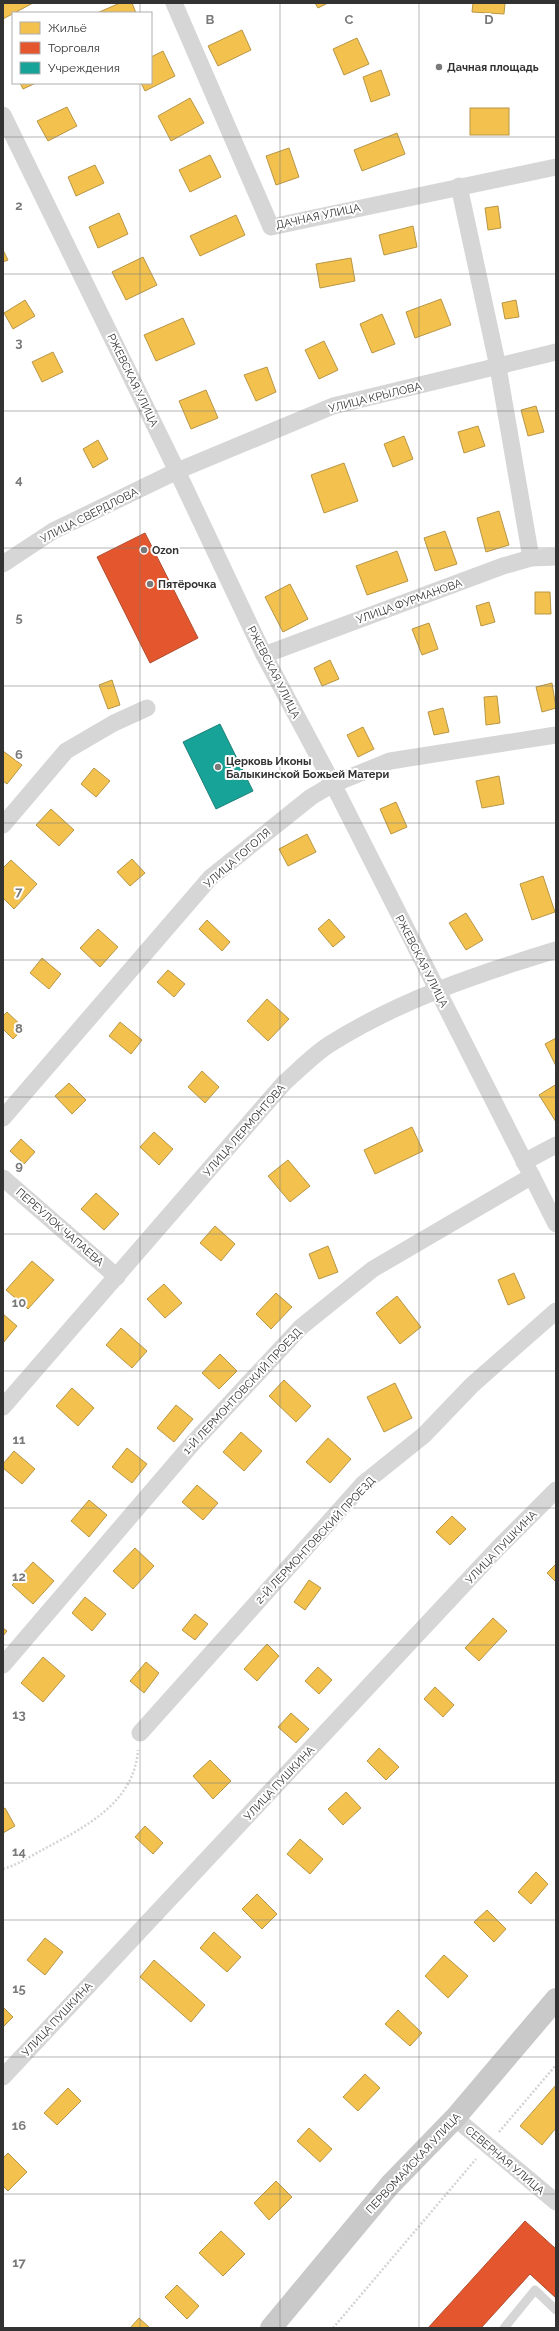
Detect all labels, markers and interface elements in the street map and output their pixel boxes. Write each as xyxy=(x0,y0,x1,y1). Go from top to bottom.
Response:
legend xyxy=(12,12,152,84)
text: B xyxy=(206,12,215,27)
text: C xyxy=(345,12,354,27)
text: D xyxy=(484,12,494,27)
text: Жильё xyxy=(48,21,87,35)
text: Торговля xyxy=(48,41,100,55)
text: Учреждения xyxy=(48,61,120,75)
place label: Дачная площадь xyxy=(447,61,539,74)
marker: Дачная площадь xyxy=(434,62,444,72)
text: 2 xyxy=(15,198,23,213)
street label: ДАЧНАЯ УЛИЦА xyxy=(275,201,362,232)
street label: РЖЕВСКАЯ УЛИЦА xyxy=(104,332,161,429)
text: 3 xyxy=(15,335,23,350)
street label: УЛИЦА КРЫЛОВА xyxy=(327,380,423,415)
text: 4 xyxy=(15,472,23,487)
street label: УЛИЦА СВЕРДЛОВА xyxy=(38,485,141,546)
place label: Ozon xyxy=(152,544,179,557)
marker: Ozon xyxy=(139,545,149,555)
street label: УЛИЦА ФУРМАНОВА xyxy=(354,576,464,627)
place label: Пятёрочка xyxy=(158,578,216,591)
marker: Пятёрочка xyxy=(145,579,155,589)
text: 5 xyxy=(15,610,23,625)
street label: РЖЕВСКАЯ УЛИЦА xyxy=(245,624,303,721)
text: 6 xyxy=(15,747,23,762)
place label: Церковь Иконы Балыкинской Божьей Матери xyxy=(226,755,389,781)
marker: Церковь Иконы Балыкинской Божьей Матери xyxy=(213,762,223,772)
street label: УЛИЦА ГОГОЛЯ xyxy=(201,826,273,891)
text: 7 xyxy=(15,884,23,899)
street label: РЖЕВСКАЯ УЛИЦА xyxy=(393,913,451,1010)
text: 8 xyxy=(15,1021,23,1036)
street label: УЛИЦА ЛЕРМОНТОВА xyxy=(201,1081,288,1179)
text: 9 xyxy=(15,1158,23,1173)
street label: ПЕРЕУЛОК ЧАПАЕВА xyxy=(13,1186,107,1269)
text: 10 xyxy=(12,1295,26,1310)
street label: 1-Й ЛЕРМОНТОВСКИЙ ПРОЕЗД xyxy=(180,1326,304,1457)
text: 11 xyxy=(13,1432,26,1447)
street label: 2-Й ЛЕРМОНТОВСКИЙ ПРОЕЗД xyxy=(253,1474,378,1607)
street label: УЛИЦА ПУШКИНА xyxy=(463,1508,540,1587)
text: 12 xyxy=(12,1569,26,1584)
text: 13 xyxy=(12,1707,26,1722)
street label: УЛИЦА ПУШКИНА xyxy=(242,1743,318,1823)
text: 14 xyxy=(12,1844,26,1859)
street label: УЛИЦА ПУШКИНА xyxy=(20,1979,96,2059)
text: 15 xyxy=(12,1981,26,1996)
street label: ПЕРВОМАЙСКАЯ УЛИЦА xyxy=(363,2110,464,2216)
text: 16 xyxy=(12,2118,26,2133)
street label: СЕВЕРНАЯ УЛИЦА xyxy=(463,2124,547,2198)
text: 17 xyxy=(12,2255,27,2270)

